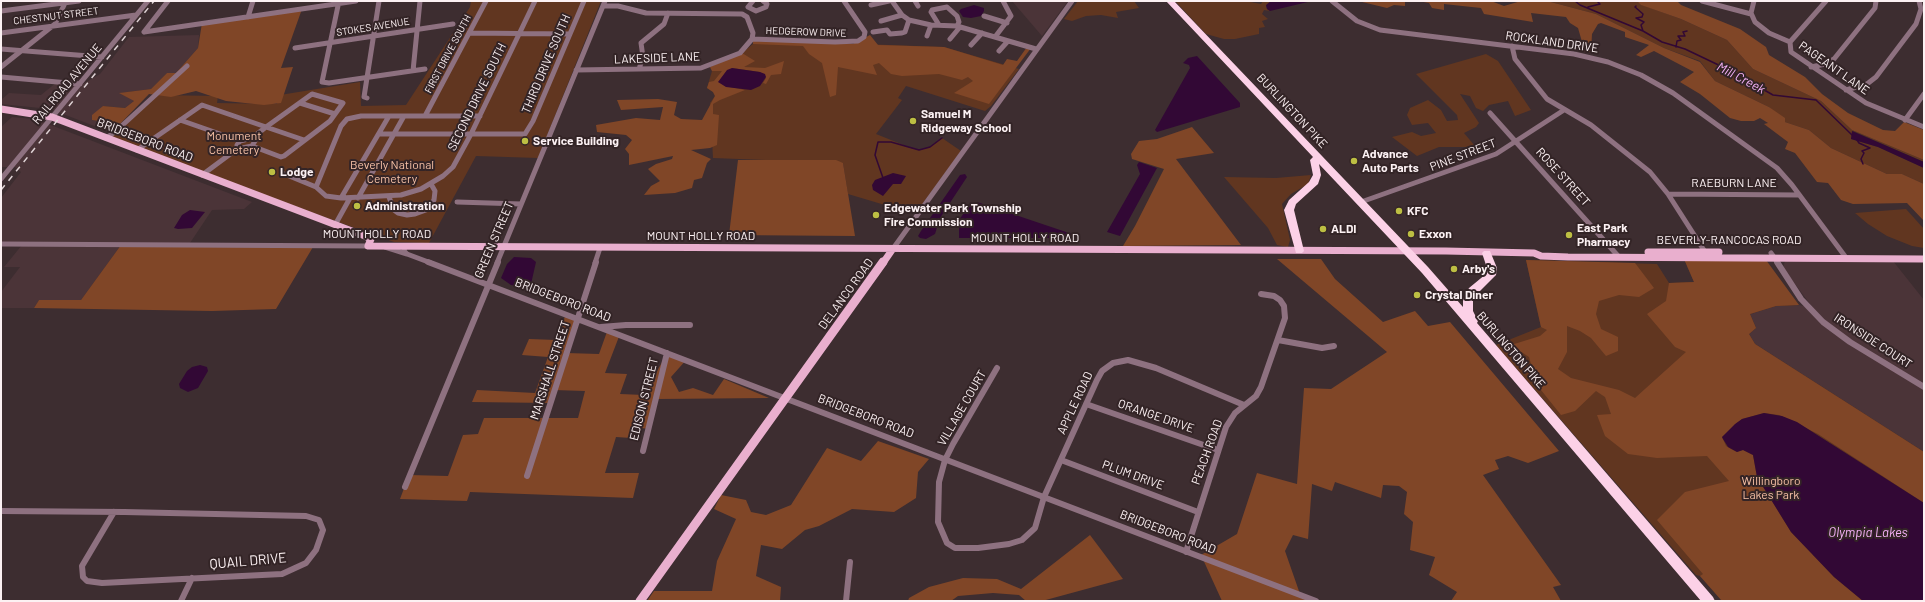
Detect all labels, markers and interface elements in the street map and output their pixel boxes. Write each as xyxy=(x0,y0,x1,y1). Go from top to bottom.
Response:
street label: CHESTNUT STREET xyxy=(13,5,99,27)
street label: THIRD DRIVE SOUTH xyxy=(519,12,573,116)
street label: FIRST DRIVE SOUTH xyxy=(422,13,474,95)
street label: STOKES AVENUE xyxy=(336,15,410,39)
street label: HEDGEROW DRIVE xyxy=(765,25,847,39)
street label: ROCKLAND DRIVE xyxy=(1505,28,1599,56)
street label: PAGEANT LANE xyxy=(1796,38,1872,98)
street label: RAILROAD AVENUE xyxy=(29,41,105,127)
street label: SECOND DRIVE SOUTH xyxy=(445,41,509,153)
street label: LAKESIDE LANE xyxy=(614,49,700,67)
water label: Mill Creek xyxy=(1714,59,1768,97)
street label: BURLINGTON PIKE xyxy=(1254,71,1330,151)
place label: Samuel M Ridgeway School xyxy=(921,107,1011,135)
street label: BRIDGEBORO ROAD xyxy=(95,115,195,165)
marker: Samuel M Ridgeway School xyxy=(908,116,918,126)
park label: Monument Cemetery xyxy=(206,129,262,157)
place label: Service Building xyxy=(533,134,619,148)
marker: Service Building xyxy=(520,136,530,146)
street label: PINE STREET xyxy=(1428,136,1498,174)
street label: ROSE STREET xyxy=(1533,145,1593,209)
place label: Advance Auto Parts xyxy=(1362,147,1419,175)
marker: Advance Auto Parts xyxy=(1349,156,1359,166)
park label: Beverly National Cemetery xyxy=(350,158,434,186)
place label: Lodge xyxy=(280,165,314,179)
marker: Lodge xyxy=(267,167,277,177)
street label: RAEBURN LANE xyxy=(1691,176,1777,190)
place label: Administration xyxy=(365,199,445,213)
street label: GREEN STREET xyxy=(471,199,517,281)
marker: Administration xyxy=(352,201,362,211)
place label: Edgewater Park Township Fire Commission xyxy=(884,201,1022,229)
place label: KFC xyxy=(1407,204,1429,218)
marker: KFC xyxy=(1394,206,1404,216)
marker: Edgewater Park Township Fire Commission xyxy=(871,210,881,220)
place label: East Park Pharmacy xyxy=(1577,221,1630,249)
place label: ALDI xyxy=(1331,222,1356,236)
marker: ALDI xyxy=(1318,224,1328,234)
street label: MOUNT HOLLY ROAD xyxy=(323,227,431,241)
place label: Exxon xyxy=(1419,227,1452,241)
street label: MOUNT HOLLY ROAD xyxy=(647,229,755,243)
marker: Exxon xyxy=(1406,229,1416,239)
marker: East Park Pharmacy xyxy=(1564,230,1574,240)
street label: MOUNT HOLLY ROAD xyxy=(971,231,1079,245)
street label: BEVERLY-RANCOCAS ROAD xyxy=(1657,233,1801,247)
street label: DELANCO ROAD xyxy=(815,256,877,332)
place label: Arby's xyxy=(1462,262,1495,276)
marker: Arby's xyxy=(1449,264,1459,274)
street label: BRIDGEBORO ROAD xyxy=(513,275,613,325)
place label: Crystal Diner xyxy=(1425,288,1493,302)
marker: Crystal Diner xyxy=(1412,290,1422,300)
street label: BURLINGTON PIKE xyxy=(1474,309,1548,391)
street label: IRONSIDE COURT xyxy=(1831,310,1915,372)
street label: MARSHALL STREET xyxy=(527,318,573,422)
street label: EDISON STREET xyxy=(627,356,661,442)
street label: VILLAGE COURT xyxy=(934,368,990,448)
street label: APPLE ROAD xyxy=(1054,369,1096,437)
street label: BRIDGEBORO ROAD xyxy=(816,391,916,441)
street label: ORANGE DRIVE xyxy=(1116,396,1196,436)
street label: PEACH ROAD xyxy=(1189,417,1225,487)
street label: PLUM DRIVE xyxy=(1100,457,1166,493)
park label: Willingboro Lakes Park xyxy=(1742,474,1800,502)
street label: BRIDGEBORO ROAD xyxy=(1118,507,1218,557)
water label: Olympia Lakes xyxy=(1828,525,1908,541)
street label: QUAIL DRIVE xyxy=(209,549,287,573)

